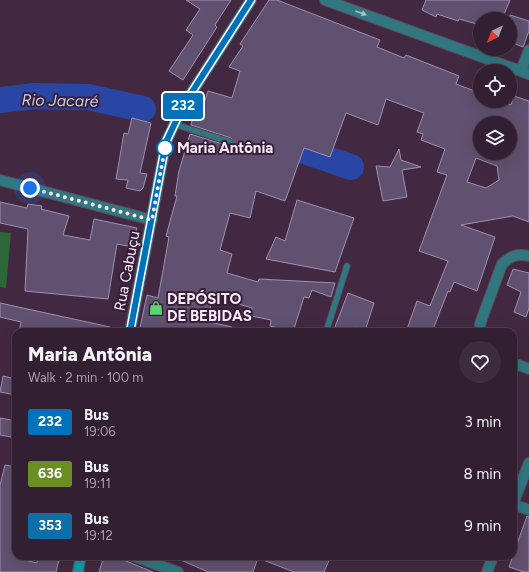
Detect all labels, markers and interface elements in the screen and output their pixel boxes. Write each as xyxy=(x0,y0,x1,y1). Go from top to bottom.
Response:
one-way arrow xyxy=(356,11,368,17)
north arrow xyxy=(473,12,517,56)
map controls xyxy=(473,12,517,160)
button: locate xyxy=(473,64,517,108)
water label: Rio Jacaré xyxy=(21,90,99,111)
line badge: 232 xyxy=(160,93,206,119)
text: 232 xyxy=(171,97,195,114)
button: layers xyxy=(473,116,517,160)
marker: Maria Antônia xyxy=(156,139,174,157)
place label: Maria Antônia xyxy=(177,139,273,157)
your location xyxy=(20,178,40,198)
street label: Rua Cabuçu xyxy=(110,229,144,313)
place label: DEPÓSITO DE BEBIDAS xyxy=(167,290,252,325)
shop icon: DEPÓSITO DE BEBIDAS xyxy=(148,300,164,316)
button: heart xyxy=(459,341,501,383)
text: Maria Antônia xyxy=(28,343,152,366)
text: Walk · 2 min · 100 m xyxy=(28,370,143,385)
text: Bus xyxy=(84,406,109,424)
text: 232 xyxy=(38,413,62,430)
text: 3 min xyxy=(465,413,501,431)
text: 19:06 xyxy=(84,424,116,439)
text: Bus xyxy=(84,458,109,476)
text: 636 xyxy=(38,465,62,482)
text: 8 min xyxy=(463,465,501,483)
text: 19:11 xyxy=(84,476,111,491)
text: Bus xyxy=(84,510,109,528)
text: 353 xyxy=(38,517,62,534)
text: 9 min xyxy=(464,517,501,535)
text: 19:12 xyxy=(84,528,113,543)

